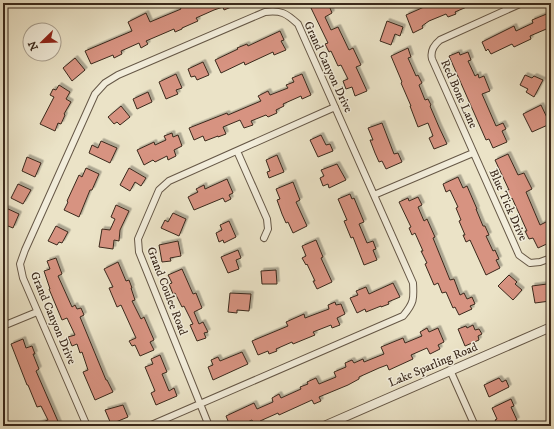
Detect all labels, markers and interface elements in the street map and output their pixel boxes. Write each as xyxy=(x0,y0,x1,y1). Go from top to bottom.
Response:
street label: Grand Canyon Drive xyxy=(300,19,356,115)
north arrow xyxy=(22,22,62,62)
text: N xyxy=(26,39,42,52)
street label: Red Bone Lane xyxy=(437,57,481,131)
street label: Blue Tick Drive xyxy=(485,167,531,243)
street label: Grand Coulee Road xyxy=(143,245,191,337)
street label: Grand Canyon Drive xyxy=(27,269,79,367)
street label: Lake Sparling Road xyxy=(386,339,480,391)

